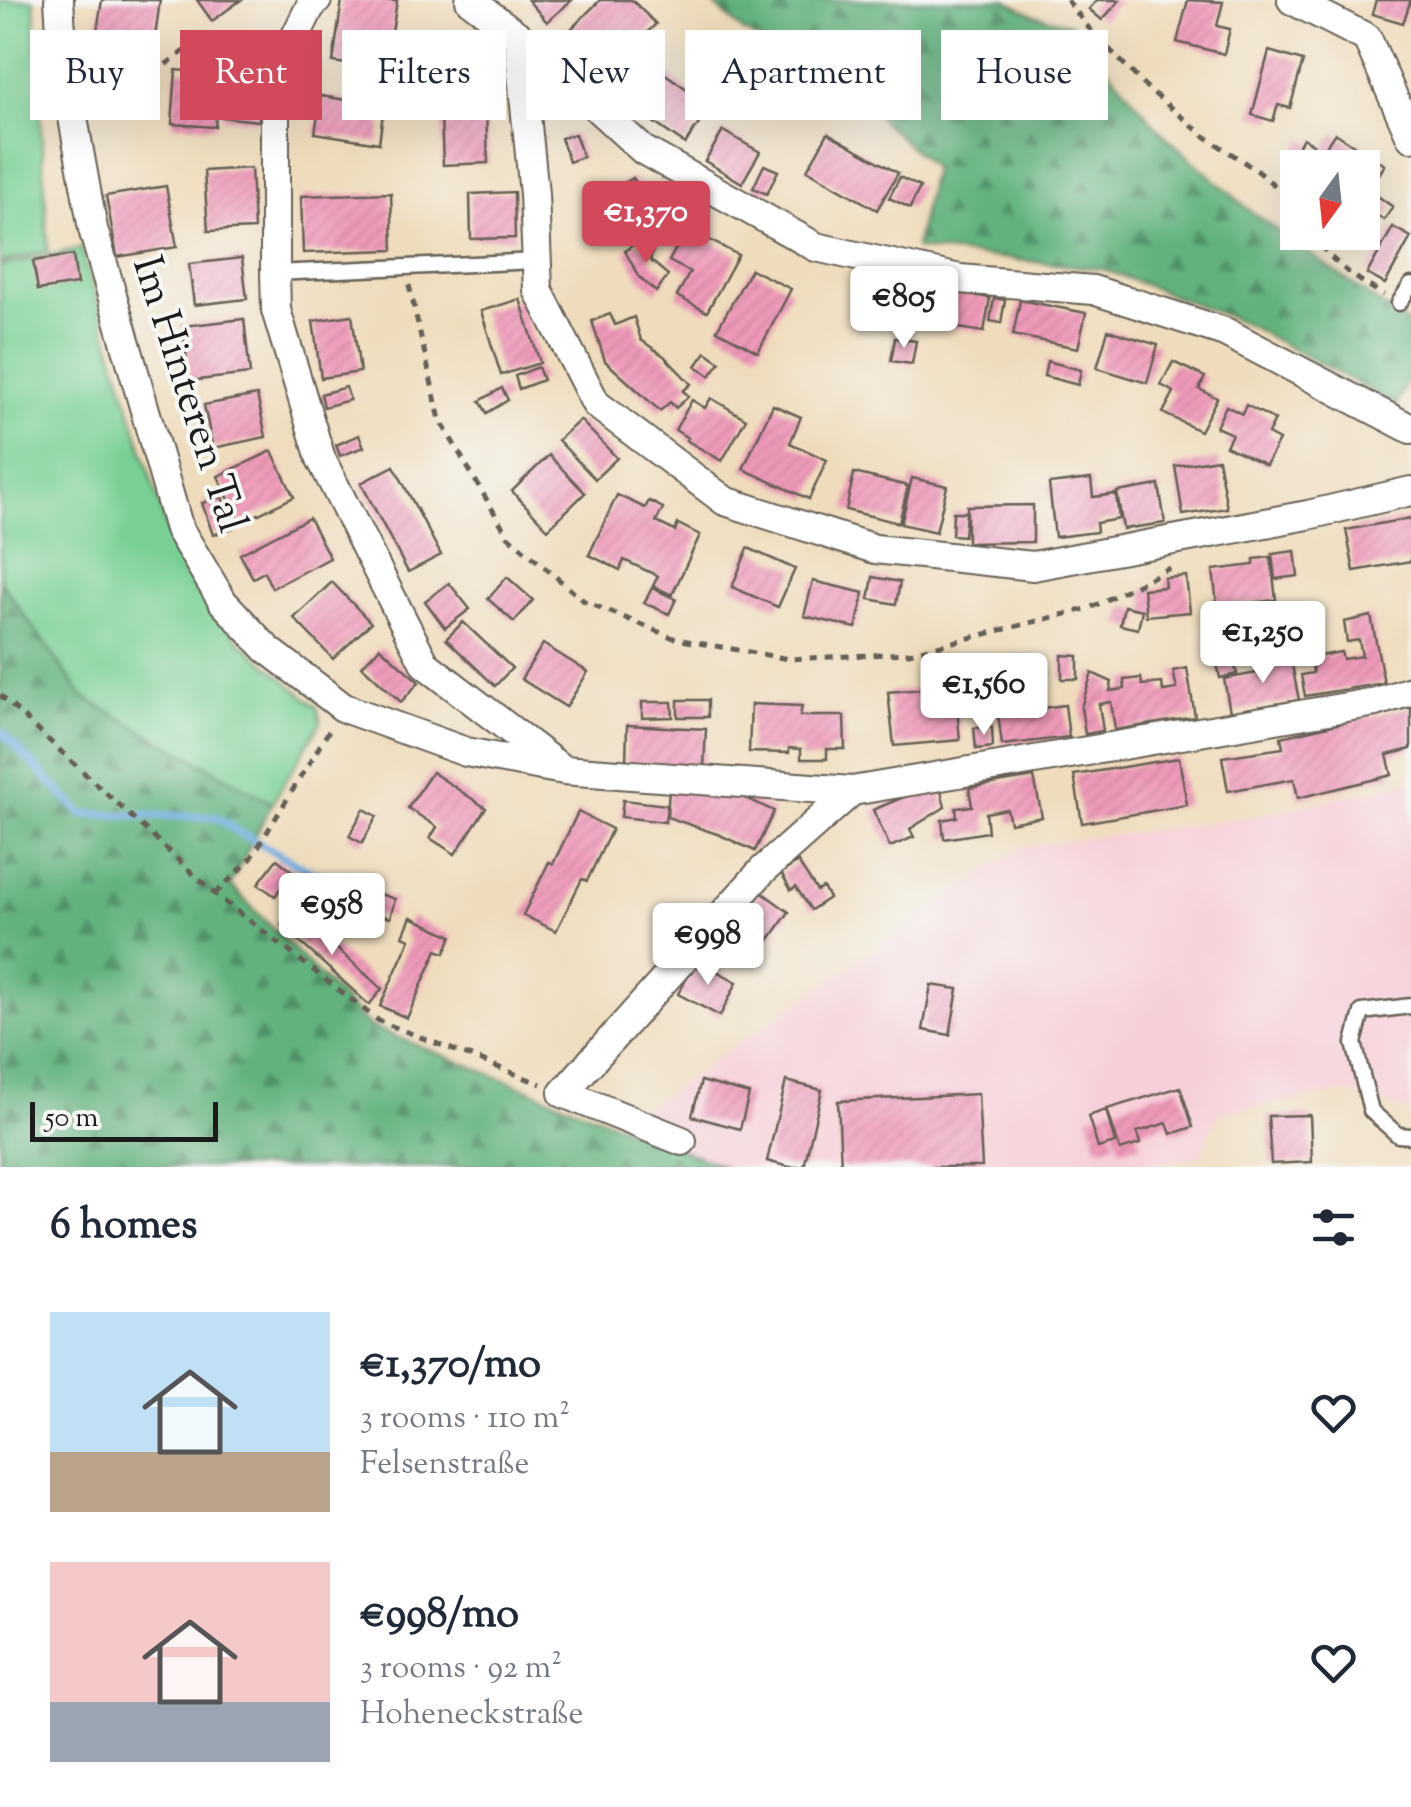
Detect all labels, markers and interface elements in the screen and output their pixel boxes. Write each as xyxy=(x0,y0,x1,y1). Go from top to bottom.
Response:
chip: Buy xyxy=(30,30,160,120)
chip: Rent xyxy=(180,30,322,120)
chip: Filters xyxy=(342,30,506,120)
chip: New xyxy=(526,30,665,120)
chip: Apartment xyxy=(685,30,921,120)
chip: House xyxy=(941,30,1108,120)
north arrow xyxy=(1280,150,1380,250)
map controls xyxy=(1280,150,1380,250)
pin: €1,370 xyxy=(565,181,727,266)
text: €1,370 xyxy=(604,190,688,236)
street label: Im Hinteren Tal xyxy=(114,249,260,541)
pin: €805 xyxy=(845,266,963,351)
text: €805 xyxy=(872,275,936,321)
pin: €1,250 xyxy=(1182,601,1344,686)
text: €1,250 xyxy=(1222,610,1304,656)
pin: €1,560 xyxy=(903,653,1065,738)
text: €1,560 xyxy=(943,662,1025,708)
pin: €958 xyxy=(273,873,391,958)
text: €958 xyxy=(301,882,363,928)
pin: €998 xyxy=(649,903,767,988)
text: €998 xyxy=(675,912,741,958)
scale bar xyxy=(30,1097,218,1142)
text: 50 m xyxy=(45,1099,99,1139)
text: 6 homes xyxy=(50,1197,197,1257)
icon: filters xyxy=(1306,1200,1361,1255)
text: €1,370/mo xyxy=(360,1336,541,1396)
icon: home xyxy=(130,1352,250,1472)
icon: heart xyxy=(1306,1385,1361,1440)
text: 3 rooms · 110 m² xyxy=(360,1396,570,1442)
text: Felsenstraße xyxy=(360,1442,529,1488)
text: €998/mo xyxy=(360,1586,519,1646)
icon: home xyxy=(130,1602,250,1722)
icon: heart xyxy=(1306,1635,1361,1690)
text: 3 rooms · 92 m² xyxy=(360,1646,562,1692)
text: Hoheneckstraße xyxy=(360,1692,583,1738)

